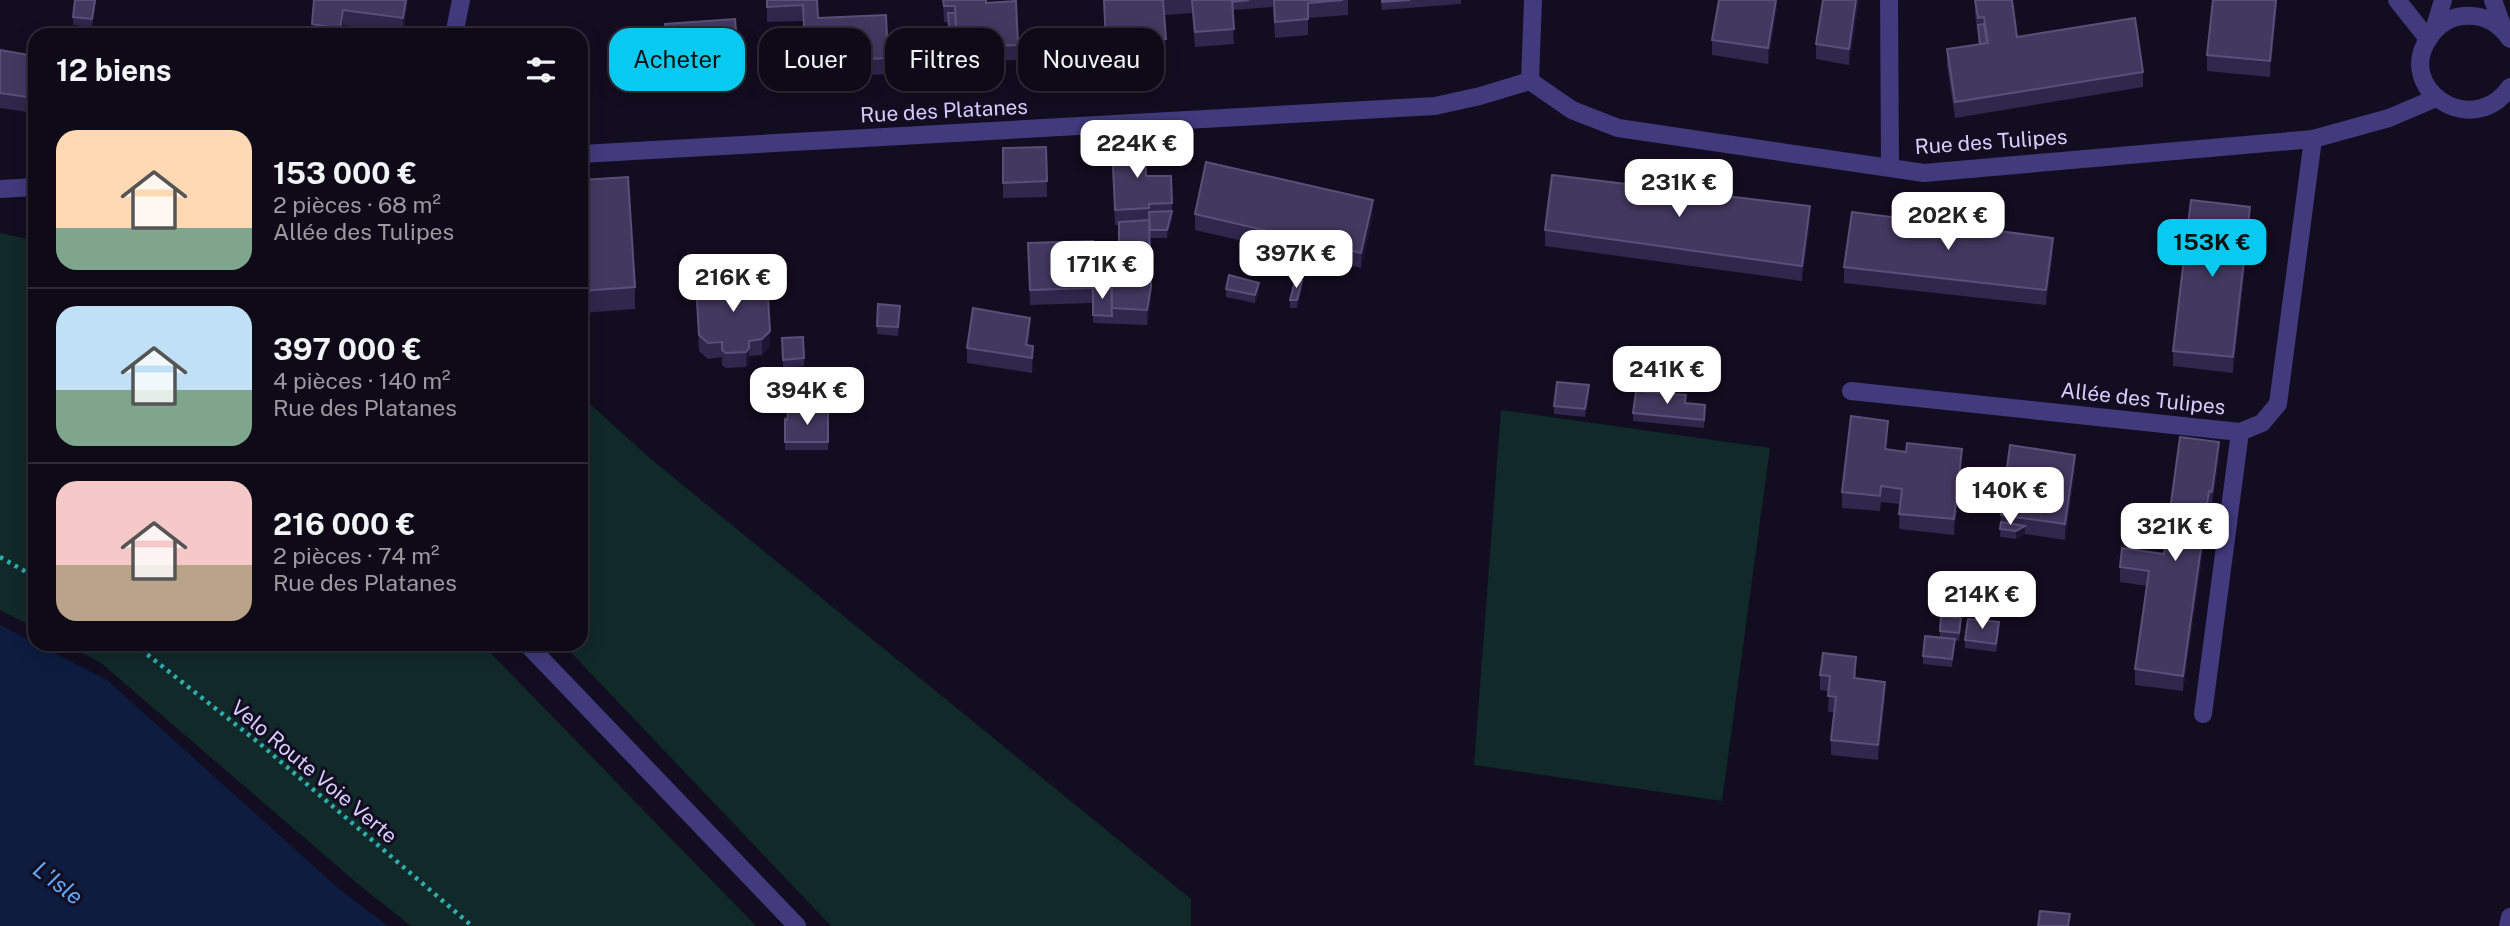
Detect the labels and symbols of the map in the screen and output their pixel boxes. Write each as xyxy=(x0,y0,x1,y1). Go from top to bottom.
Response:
street label: Rue des Platanes xyxy=(859,94,1028,127)
pin: 224K € xyxy=(1080,120,1194,180)
street label: Rue des Tulipes xyxy=(1914,124,2068,159)
pin: 231K € xyxy=(1622,160,1736,219)
pin: 202K € xyxy=(1891,192,2005,252)
pin: 153K € xyxy=(2155,219,2269,279)
pin: 397K € xyxy=(1239,230,1353,290)
pin: 171K € xyxy=(1045,242,1159,301)
pin: 216K € xyxy=(676,254,790,314)
pin: 241K € xyxy=(1610,346,1724,406)
pin: 394K € xyxy=(750,368,864,427)
street label: Allée des Tulipes xyxy=(2059,377,2227,420)
pin: 140K € xyxy=(1953,468,2067,527)
pin: 321K € xyxy=(2118,504,2232,563)
pin: 214K € xyxy=(1925,572,2039,631)
street label: Velo Route Voie Verte xyxy=(226,695,403,848)
water label: L'Isle xyxy=(28,855,88,910)

